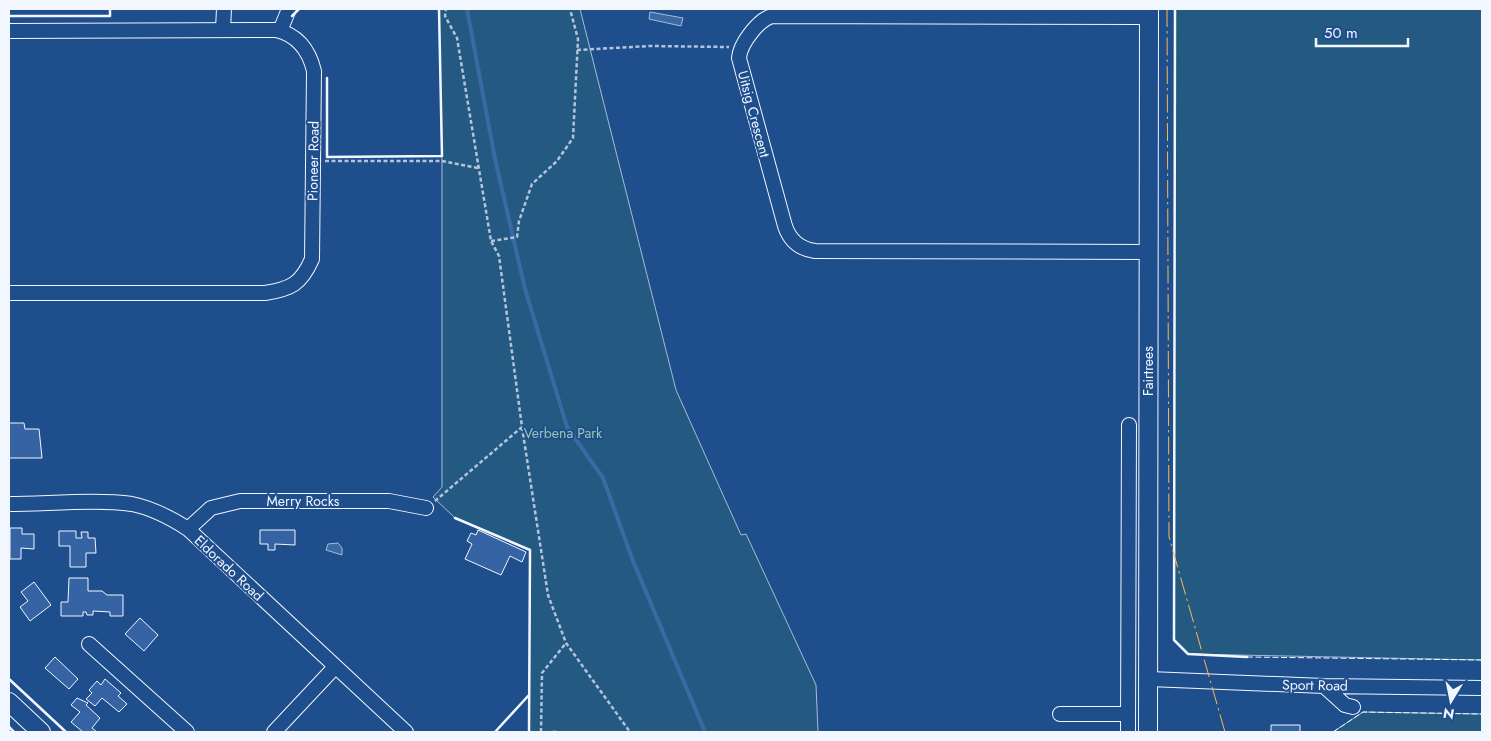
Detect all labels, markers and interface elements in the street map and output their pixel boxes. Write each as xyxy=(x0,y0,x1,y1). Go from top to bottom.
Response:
scale bar xyxy=(1316,15,1408,47)
text: 50 m xyxy=(1324,22,1358,44)
street label: Uitsig Crescent xyxy=(733,68,775,160)
street label: Pioneer Road xyxy=(302,121,324,201)
street label: Fairtrees xyxy=(1138,346,1158,396)
park label: Verbena Park xyxy=(524,423,603,443)
street label: Merry Rocks xyxy=(267,491,340,511)
street label: Eldorado Road xyxy=(190,531,268,605)
street label: Sport Road xyxy=(1282,674,1348,696)
north arrow xyxy=(1426,676,1476,726)
text: N xyxy=(1442,703,1456,725)

